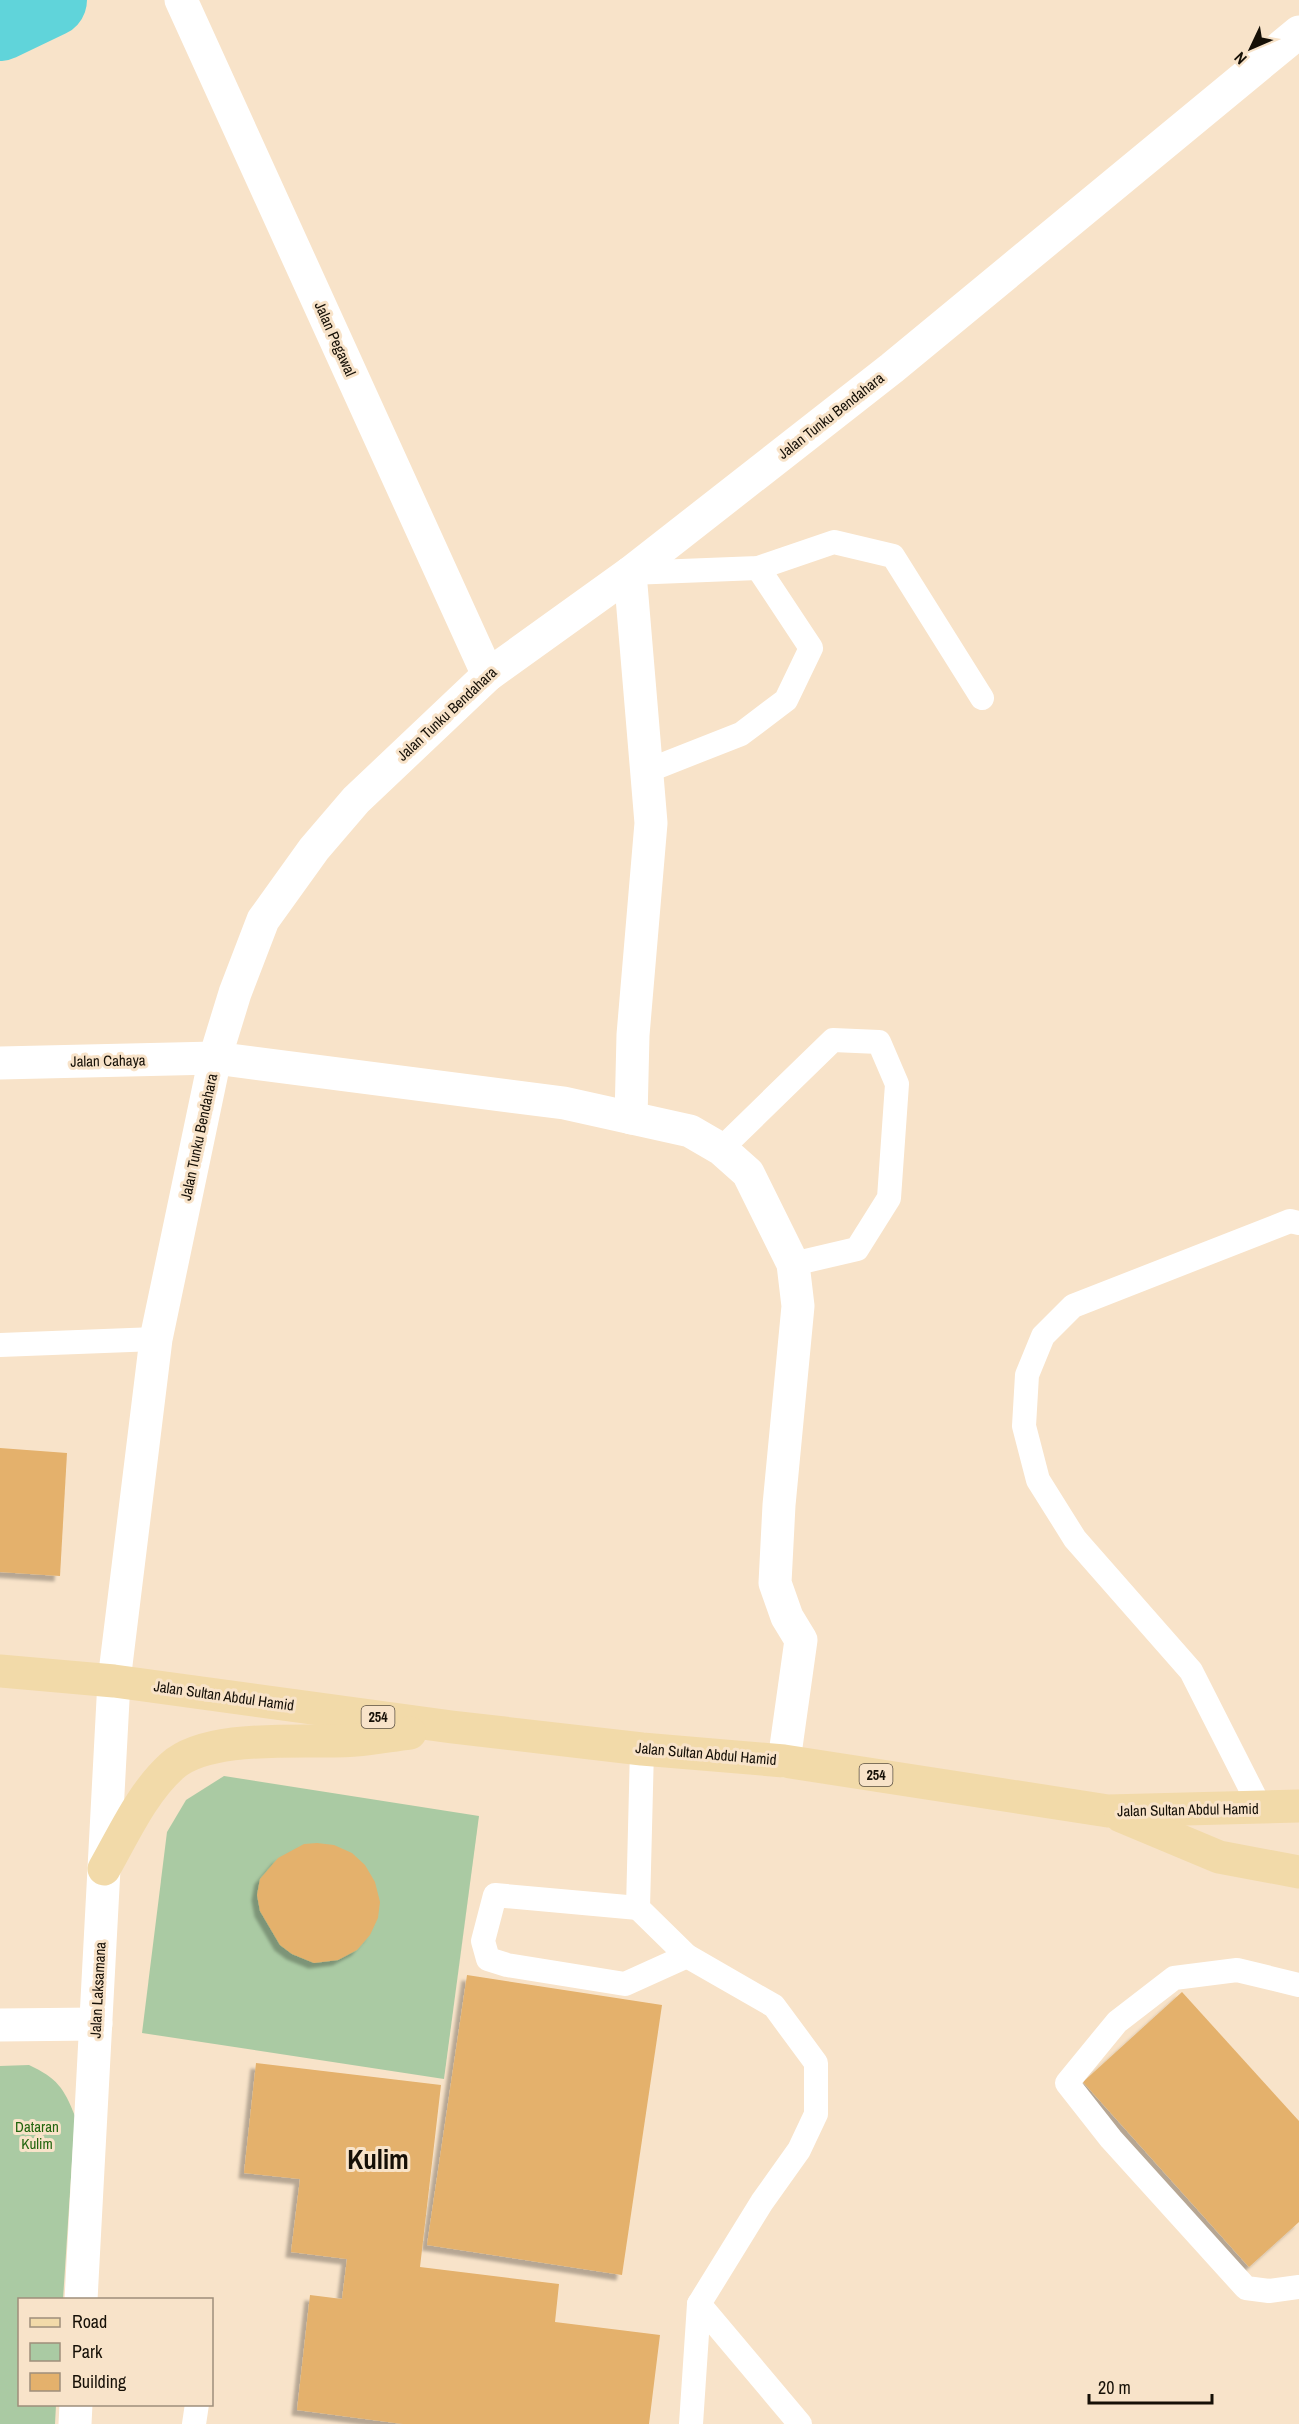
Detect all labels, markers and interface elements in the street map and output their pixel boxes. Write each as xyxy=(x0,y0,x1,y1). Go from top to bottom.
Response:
north arrow xyxy=(1221,18,1281,78)
text: N xyxy=(1229,47,1251,69)
street label: Jalan Pegawal xyxy=(310,298,361,380)
street label: Jalan Tunku Bendahara xyxy=(773,367,888,464)
street label: Jalan Tunku Bendahara xyxy=(392,662,501,765)
street label: Jalan Cahaya xyxy=(70,1049,146,1072)
street label: Jalan Tunku Bendahara xyxy=(175,1071,222,1202)
street label: Jalan Sultan Abdul Hamid xyxy=(153,1675,296,1716)
road number: 254 xyxy=(362,1706,394,1728)
street label: Jalan Sultan Abdul Hamid xyxy=(635,1737,777,1770)
road number: 254 xyxy=(860,1764,892,1786)
street label: Jalan Sultan Abdul Hamid xyxy=(1117,1798,1259,1821)
street label: Jalan Laksamana xyxy=(84,1941,111,2039)
park label: Dataran Kulim xyxy=(15,2116,59,2154)
district label: Kulim xyxy=(347,2141,409,2177)
legend xyxy=(18,2298,213,2406)
text: Road xyxy=(72,2309,107,2334)
text: Park xyxy=(72,2339,103,2364)
scale bar xyxy=(1089,2367,1212,2405)
text: Building xyxy=(72,2369,127,2394)
text: 20 m xyxy=(1098,2375,1131,2400)

